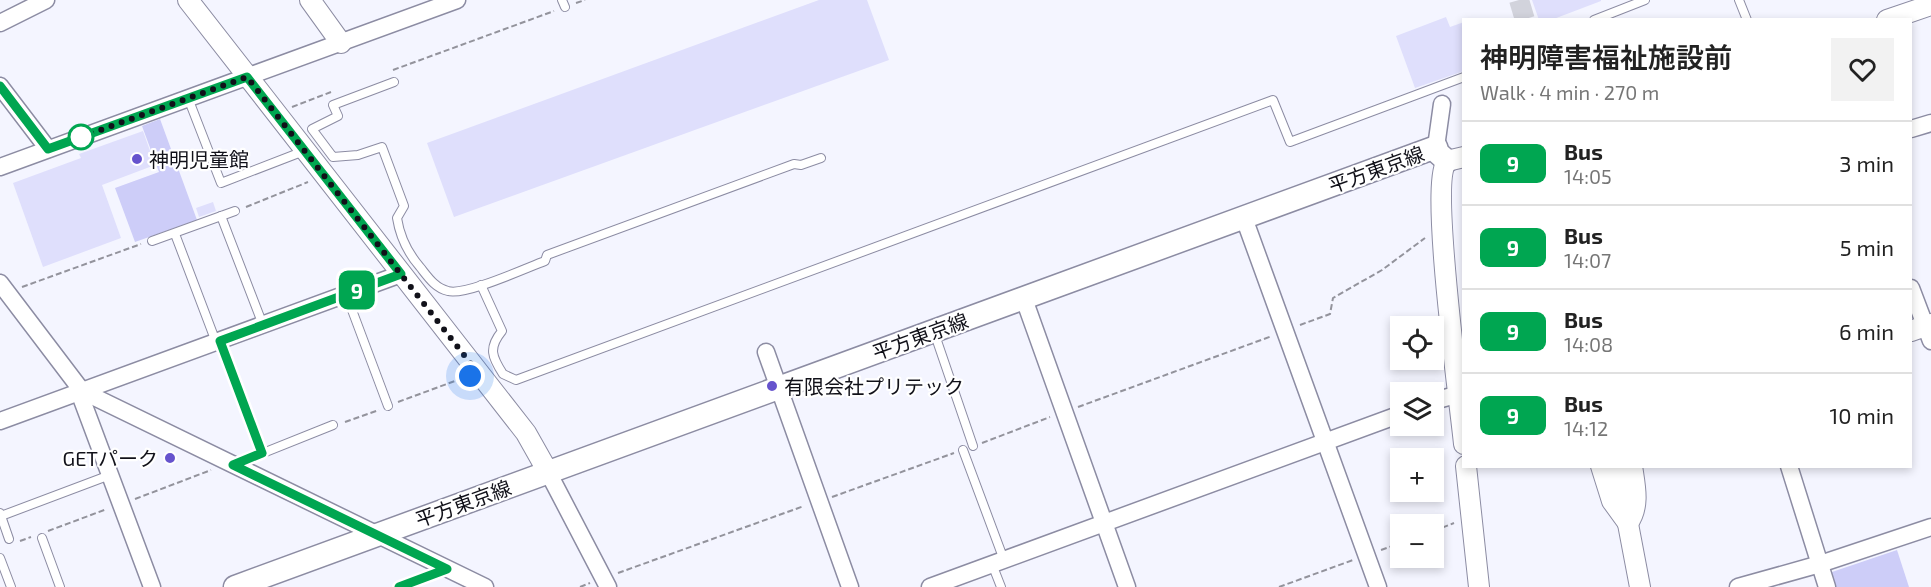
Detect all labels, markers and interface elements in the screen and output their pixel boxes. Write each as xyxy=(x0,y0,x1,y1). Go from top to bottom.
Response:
button: heart xyxy=(1831,38,1894,101)
text: 神明障害福祉施設前 xyxy=(1480,40,1732,74)
text: Walk · 4 min · 270 m xyxy=(1480,80,1659,104)
unlabelled marker xyxy=(68,124,94,150)
text: Bus xyxy=(1564,138,1603,164)
street label: 平方東京線 xyxy=(1325,141,1427,197)
place label: 神明児童館 xyxy=(149,147,249,171)
text: 3 min xyxy=(1839,150,1894,176)
text: 9 xyxy=(1507,151,1519,176)
marker: 神明児童館 xyxy=(130,152,144,166)
text: 14:05 xyxy=(1564,164,1612,188)
text: Bus xyxy=(1564,222,1603,248)
text: 5 min xyxy=(1840,234,1894,260)
text: 9 xyxy=(1507,235,1519,260)
text: 14:07 xyxy=(1564,248,1611,272)
line badge: 9 xyxy=(338,270,376,310)
text: 9 xyxy=(351,278,363,303)
text: Bus xyxy=(1564,306,1603,332)
street label: 平方東京線 xyxy=(869,308,971,364)
map controls xyxy=(1390,316,1444,568)
button: locate xyxy=(1390,316,1444,370)
text: 6 min xyxy=(1839,318,1894,344)
text: 9 xyxy=(1507,319,1519,344)
text: 14:08 xyxy=(1564,332,1613,356)
your location xyxy=(455,361,485,391)
place label: 有限会社プリテック xyxy=(784,374,964,398)
marker: 有限会社プリテック xyxy=(765,379,779,393)
button: layers xyxy=(1390,382,1444,436)
text: Bus xyxy=(1564,390,1603,416)
text: 10 min xyxy=(1830,402,1894,428)
text: 9 xyxy=(1507,403,1519,428)
text: 14:12 xyxy=(1564,416,1608,440)
place label: GETパーク xyxy=(63,446,158,470)
button: + xyxy=(1390,448,1444,502)
marker: GETパーク xyxy=(163,451,177,465)
street label: 平方東京線 xyxy=(412,475,514,531)
button: − xyxy=(1390,514,1444,568)

